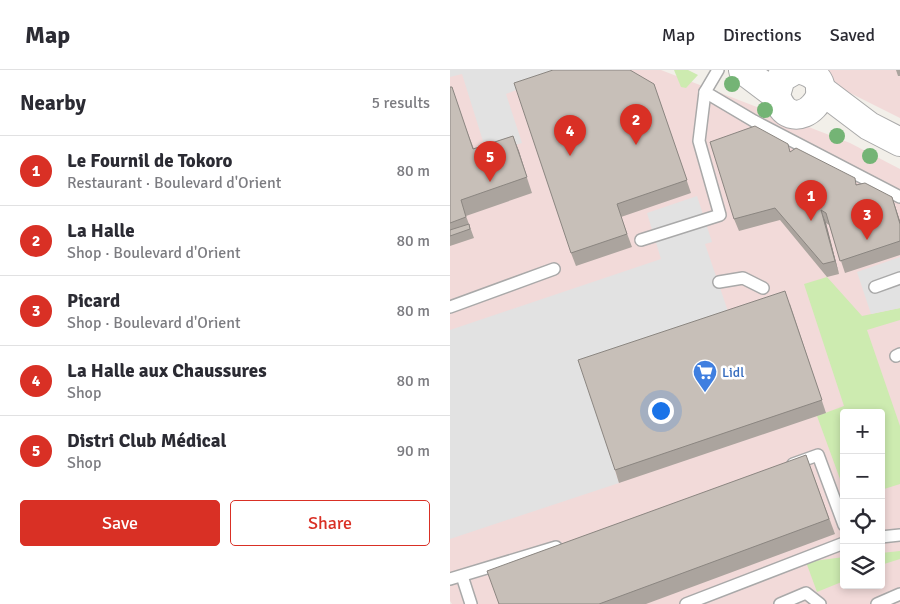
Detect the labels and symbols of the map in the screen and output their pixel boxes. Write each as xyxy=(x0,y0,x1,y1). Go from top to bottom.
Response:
pin: 2 xyxy=(620,104,652,145)
pin: 4 xyxy=(554,115,586,156)
pin: 5 xyxy=(474,141,506,182)
pin: 1 xyxy=(795,180,827,221)
pin: 3 xyxy=(851,199,883,240)
supermarket icon: Lidl xyxy=(692,359,718,393)
place label: Lidl xyxy=(722,364,744,381)
your location xyxy=(648,398,674,424)

